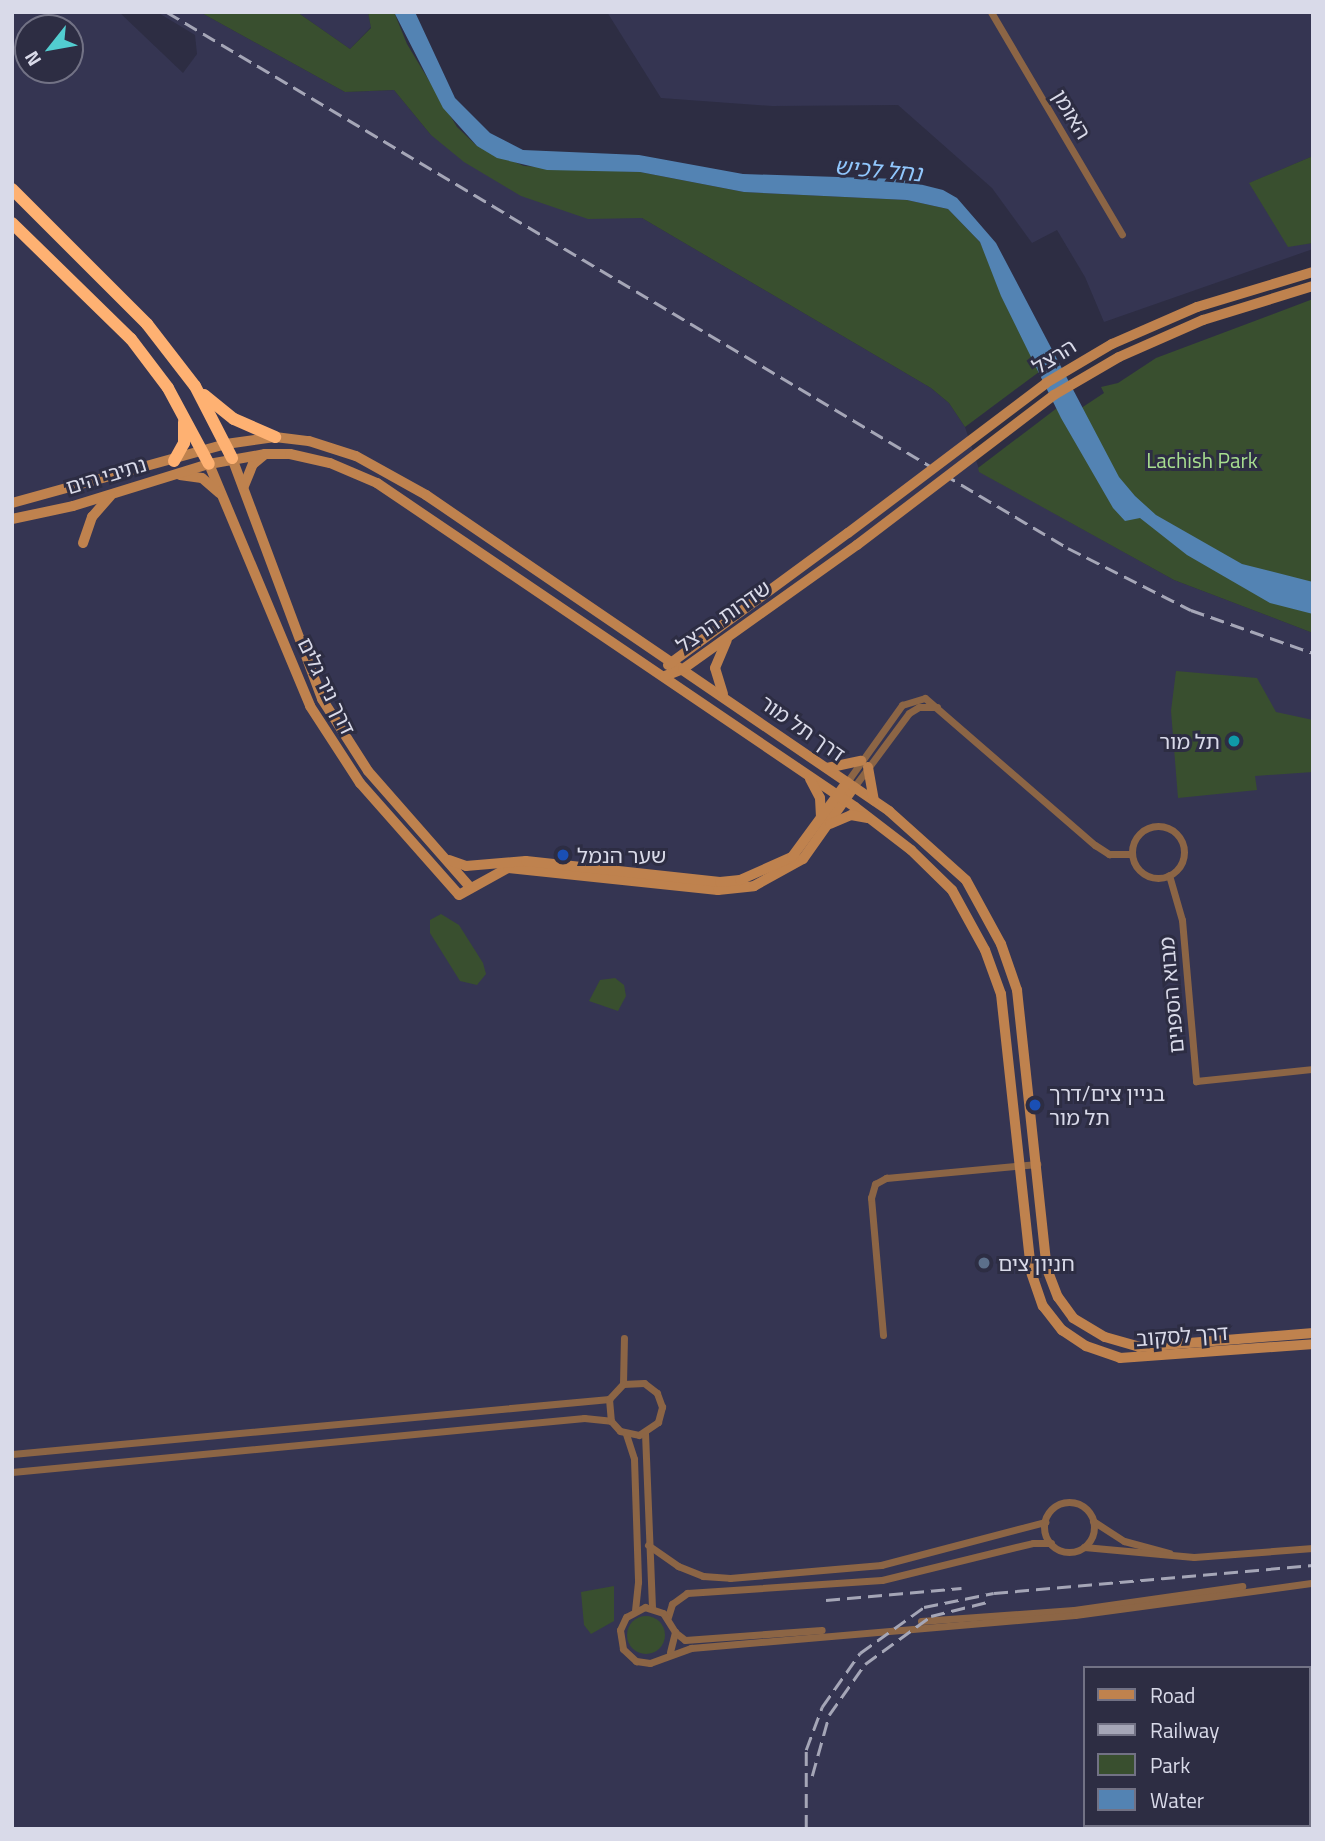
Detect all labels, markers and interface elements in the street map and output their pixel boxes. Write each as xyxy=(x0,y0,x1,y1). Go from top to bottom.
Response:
north arrow xyxy=(14,14,84,84)
text: N xyxy=(16,46,48,72)
street label: האומן xyxy=(1047,85,1097,143)
water label: נחל לכיש xyxy=(833,152,923,188)
street label: הרצל xyxy=(1027,333,1081,379)
park label: Lachish Park xyxy=(1146,447,1258,473)
street label: נתיבי הים xyxy=(63,451,149,499)
street label: שדרות הרצל xyxy=(671,574,775,658)
street label: דרך ניר גלים xyxy=(293,633,361,739)
street label: דרך תל מור xyxy=(756,690,850,766)
place label: תל מור xyxy=(1159,728,1220,754)
marker: תל מור xyxy=(1226,733,1242,749)
place label: שער הנמל xyxy=(577,842,666,868)
marker: שער הנמל xyxy=(555,847,571,863)
street label: מבוא הספנים xyxy=(1153,936,1189,1054)
place label: בניין צים/דרך תל מור xyxy=(1049,1080,1165,1130)
marker: בניין צים/דרך תל מור xyxy=(1027,1097,1043,1113)
place label: חניון צים xyxy=(998,1250,1075,1276)
marker: חניון צים xyxy=(976,1255,992,1271)
street label: דרך לסקוב xyxy=(1135,1319,1229,1351)
legend xyxy=(1084,1666,1311,1827)
text: Road xyxy=(1150,1679,1195,1711)
text: Railway xyxy=(1150,1714,1219,1746)
text: Park xyxy=(1150,1749,1190,1781)
text: Water xyxy=(1150,1784,1204,1816)

